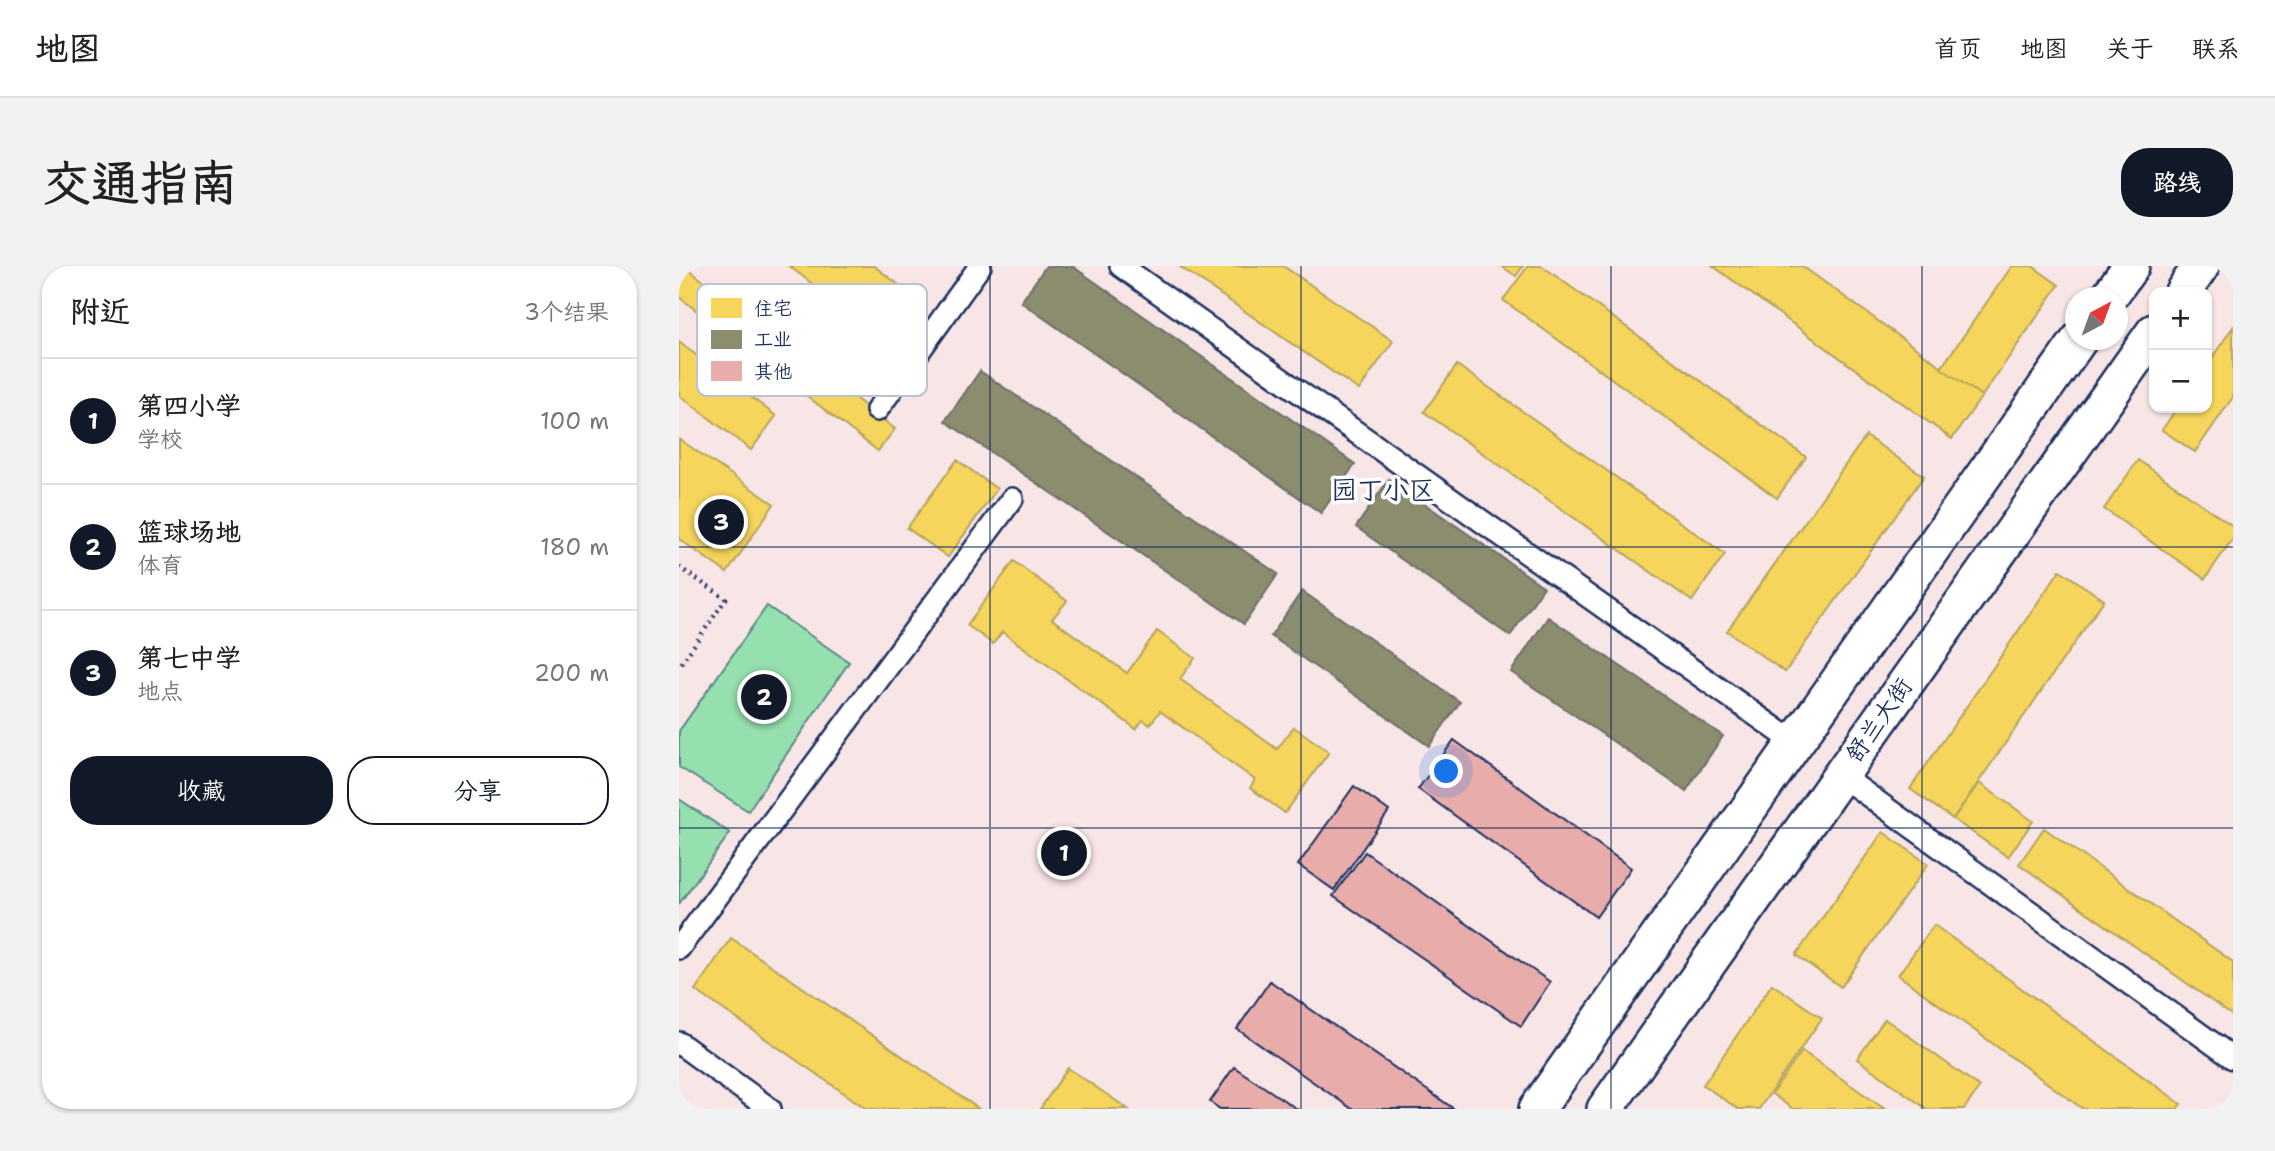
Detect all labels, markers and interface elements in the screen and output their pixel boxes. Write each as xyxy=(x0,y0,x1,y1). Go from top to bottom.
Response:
text: 地图 xyxy=(35,26,101,71)
text: 首页 xyxy=(1934,33,1982,65)
text: 地图 xyxy=(2020,33,2068,65)
text: 关于 xyxy=(2106,33,2154,65)
text: 联系 xyxy=(2192,33,2240,65)
button: 路线 xyxy=(2121,148,2233,217)
text: 交通指南 xyxy=(42,150,238,216)
legend xyxy=(697,284,927,396)
north arrow xyxy=(2065,287,2128,350)
map controls xyxy=(2149,287,2212,413)
button: + xyxy=(2149,287,2212,350)
text: 附近 xyxy=(70,291,130,332)
text: 住宅 xyxy=(754,296,792,321)
text: 3个结果 xyxy=(524,297,609,327)
text: 工业 xyxy=(754,327,792,352)
button: − xyxy=(2149,350,2212,413)
text: 其他 xyxy=(754,359,792,384)
text: 第四小学 xyxy=(137,388,241,423)
text: 1 xyxy=(88,406,98,436)
text: 100 m xyxy=(540,406,609,436)
text: 学校 xyxy=(137,424,183,454)
district label: 园丁小区 xyxy=(1331,472,1435,507)
pin: 3 xyxy=(698,496,744,548)
text: 篮球场地 xyxy=(137,514,241,549)
text: 2 xyxy=(85,532,101,562)
text: 180 m xyxy=(540,532,609,562)
text: 体育 xyxy=(137,550,183,580)
text: 第七中学 xyxy=(137,640,241,675)
text: 3 xyxy=(85,658,101,688)
text: 200 m xyxy=(534,658,609,688)
pin: 2 xyxy=(741,671,787,723)
street label: 舒兰大街 xyxy=(1838,672,1920,768)
text: 地点 xyxy=(137,676,183,706)
your location xyxy=(1429,754,1463,788)
button: 收藏 xyxy=(70,756,333,825)
button: 分享 xyxy=(347,756,609,825)
pin: 1 xyxy=(1041,827,1087,879)

